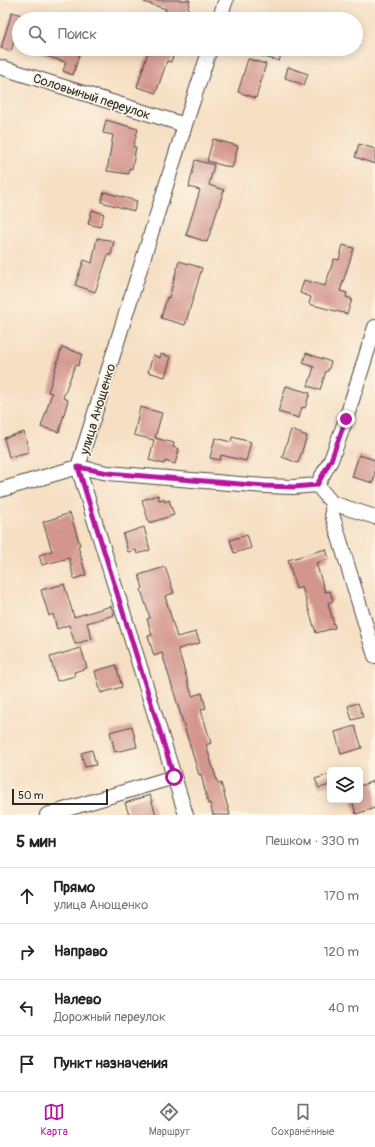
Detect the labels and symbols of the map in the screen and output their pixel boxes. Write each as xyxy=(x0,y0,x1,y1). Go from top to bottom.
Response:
street label: Соловьиный переулок xyxy=(31,70,153,124)
street label: улица Анощенко xyxy=(76,362,119,458)
route end xyxy=(337,410,355,428)
route start xyxy=(165,768,183,786)
scale bar xyxy=(12,787,108,806)

